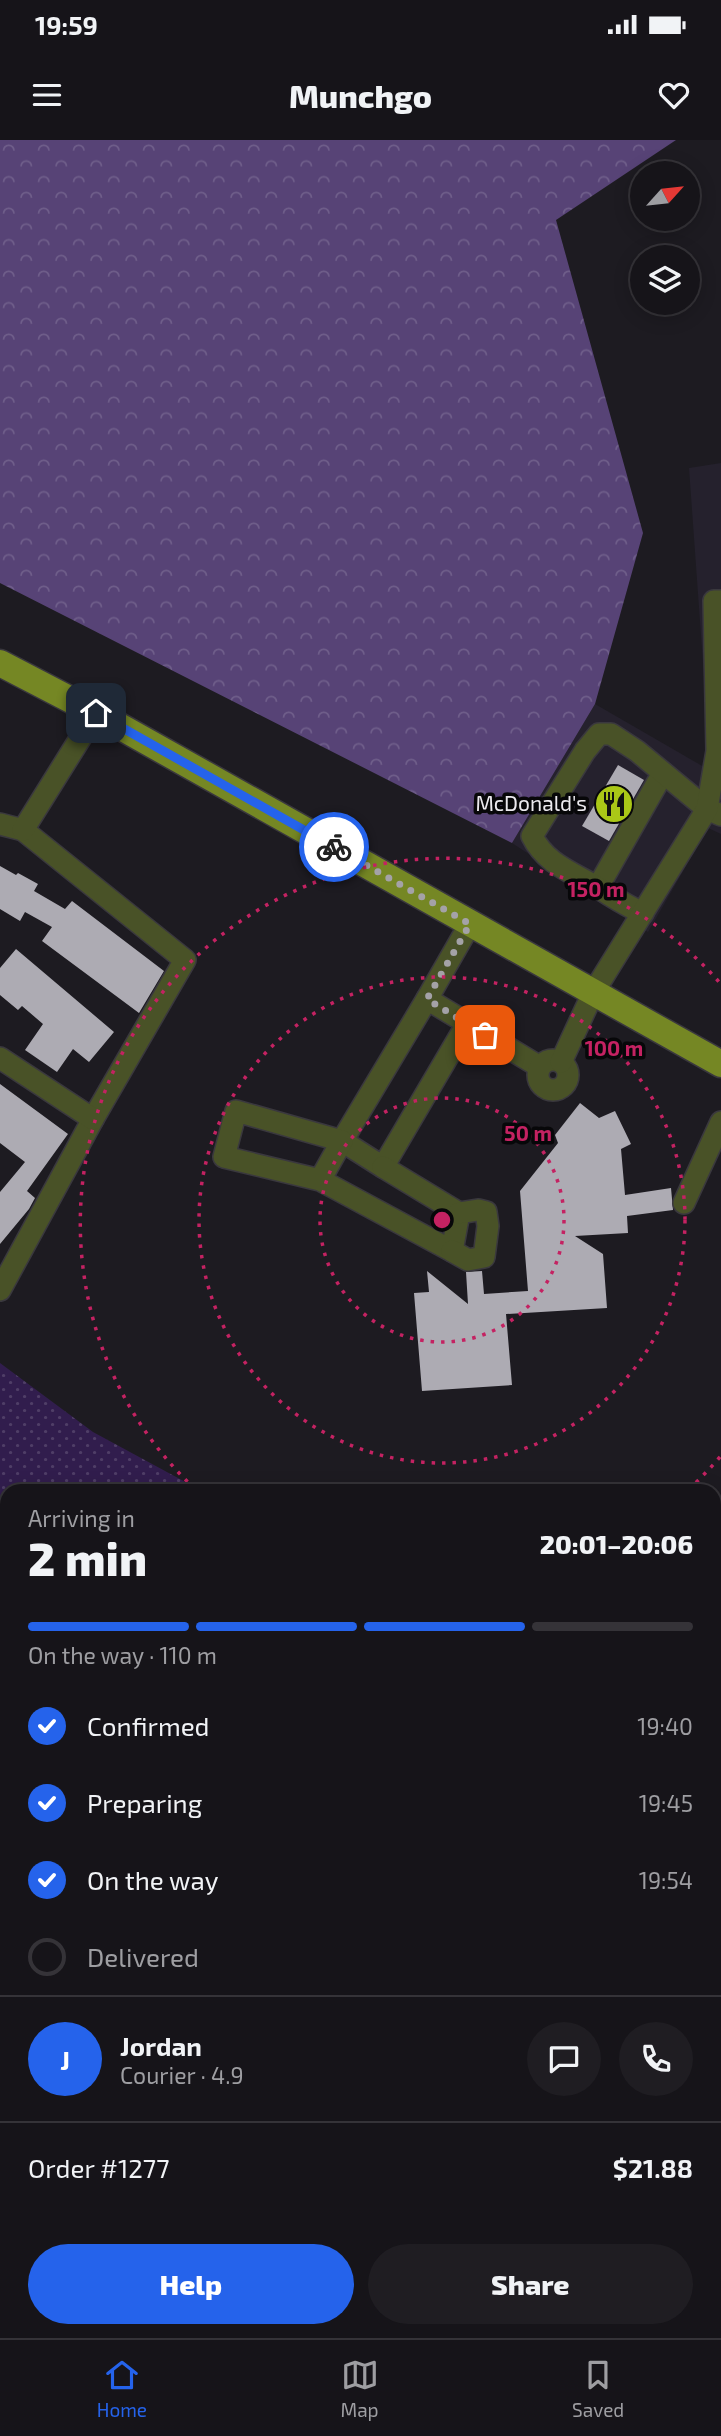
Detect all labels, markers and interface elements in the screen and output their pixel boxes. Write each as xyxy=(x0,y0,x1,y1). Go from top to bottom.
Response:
text: 19:59 xyxy=(35,9,98,40)
icon: menu xyxy=(28,76,66,114)
text: Munchgo xyxy=(289,76,432,114)
icon: heart xyxy=(655,76,693,114)
north arrow xyxy=(630,161,700,231)
map controls xyxy=(630,161,700,315)
button: layers xyxy=(630,245,700,315)
pin xyxy=(66,683,126,743)
icon: home xyxy=(77,694,115,732)
restaurant icon: McDonald's xyxy=(593,783,635,825)
place label: McDonald's xyxy=(475,790,587,815)
courier xyxy=(299,812,369,882)
icon: bike xyxy=(315,828,353,866)
text: 150 m xyxy=(568,876,624,901)
pin xyxy=(455,1005,515,1065)
icon: bag xyxy=(466,1016,504,1054)
text: 100 m xyxy=(585,1035,643,1060)
text: 50 m xyxy=(504,1120,552,1145)
centre of rings xyxy=(430,1208,454,1232)
text: Arriving in xyxy=(28,1504,135,1532)
text: 20:01–20:06 xyxy=(540,1528,693,1559)
text: 2 min xyxy=(28,1530,147,1585)
text: On the way · 110 m xyxy=(28,1641,217,1669)
icon: check xyxy=(28,1707,66,1745)
text: Confirmed xyxy=(87,1710,210,1741)
text: 19:40 xyxy=(637,1712,693,1740)
icon: check xyxy=(28,1784,66,1822)
text: Preparing xyxy=(87,1787,202,1818)
text: 19:45 xyxy=(639,1789,693,1817)
icon: check xyxy=(28,1861,66,1899)
text: On the way xyxy=(87,1864,218,1895)
text: 19:54 xyxy=(639,1866,693,1894)
text: Delivered xyxy=(87,1941,199,1972)
button: chat xyxy=(527,2022,601,2096)
button: phone xyxy=(619,2022,693,2096)
text: Jordan xyxy=(120,2030,202,2061)
text: J xyxy=(60,2044,70,2075)
text: Courier · 4.9 xyxy=(120,2061,244,2089)
text: Order #1277 xyxy=(28,2152,169,2183)
text: $21.88 xyxy=(613,2152,693,2183)
button: Help xyxy=(28,2244,354,2324)
button: Share xyxy=(368,2244,693,2324)
tab: Home xyxy=(97,2356,147,2421)
tab: Map xyxy=(341,2356,379,2421)
tab: Saved xyxy=(572,2356,624,2421)

